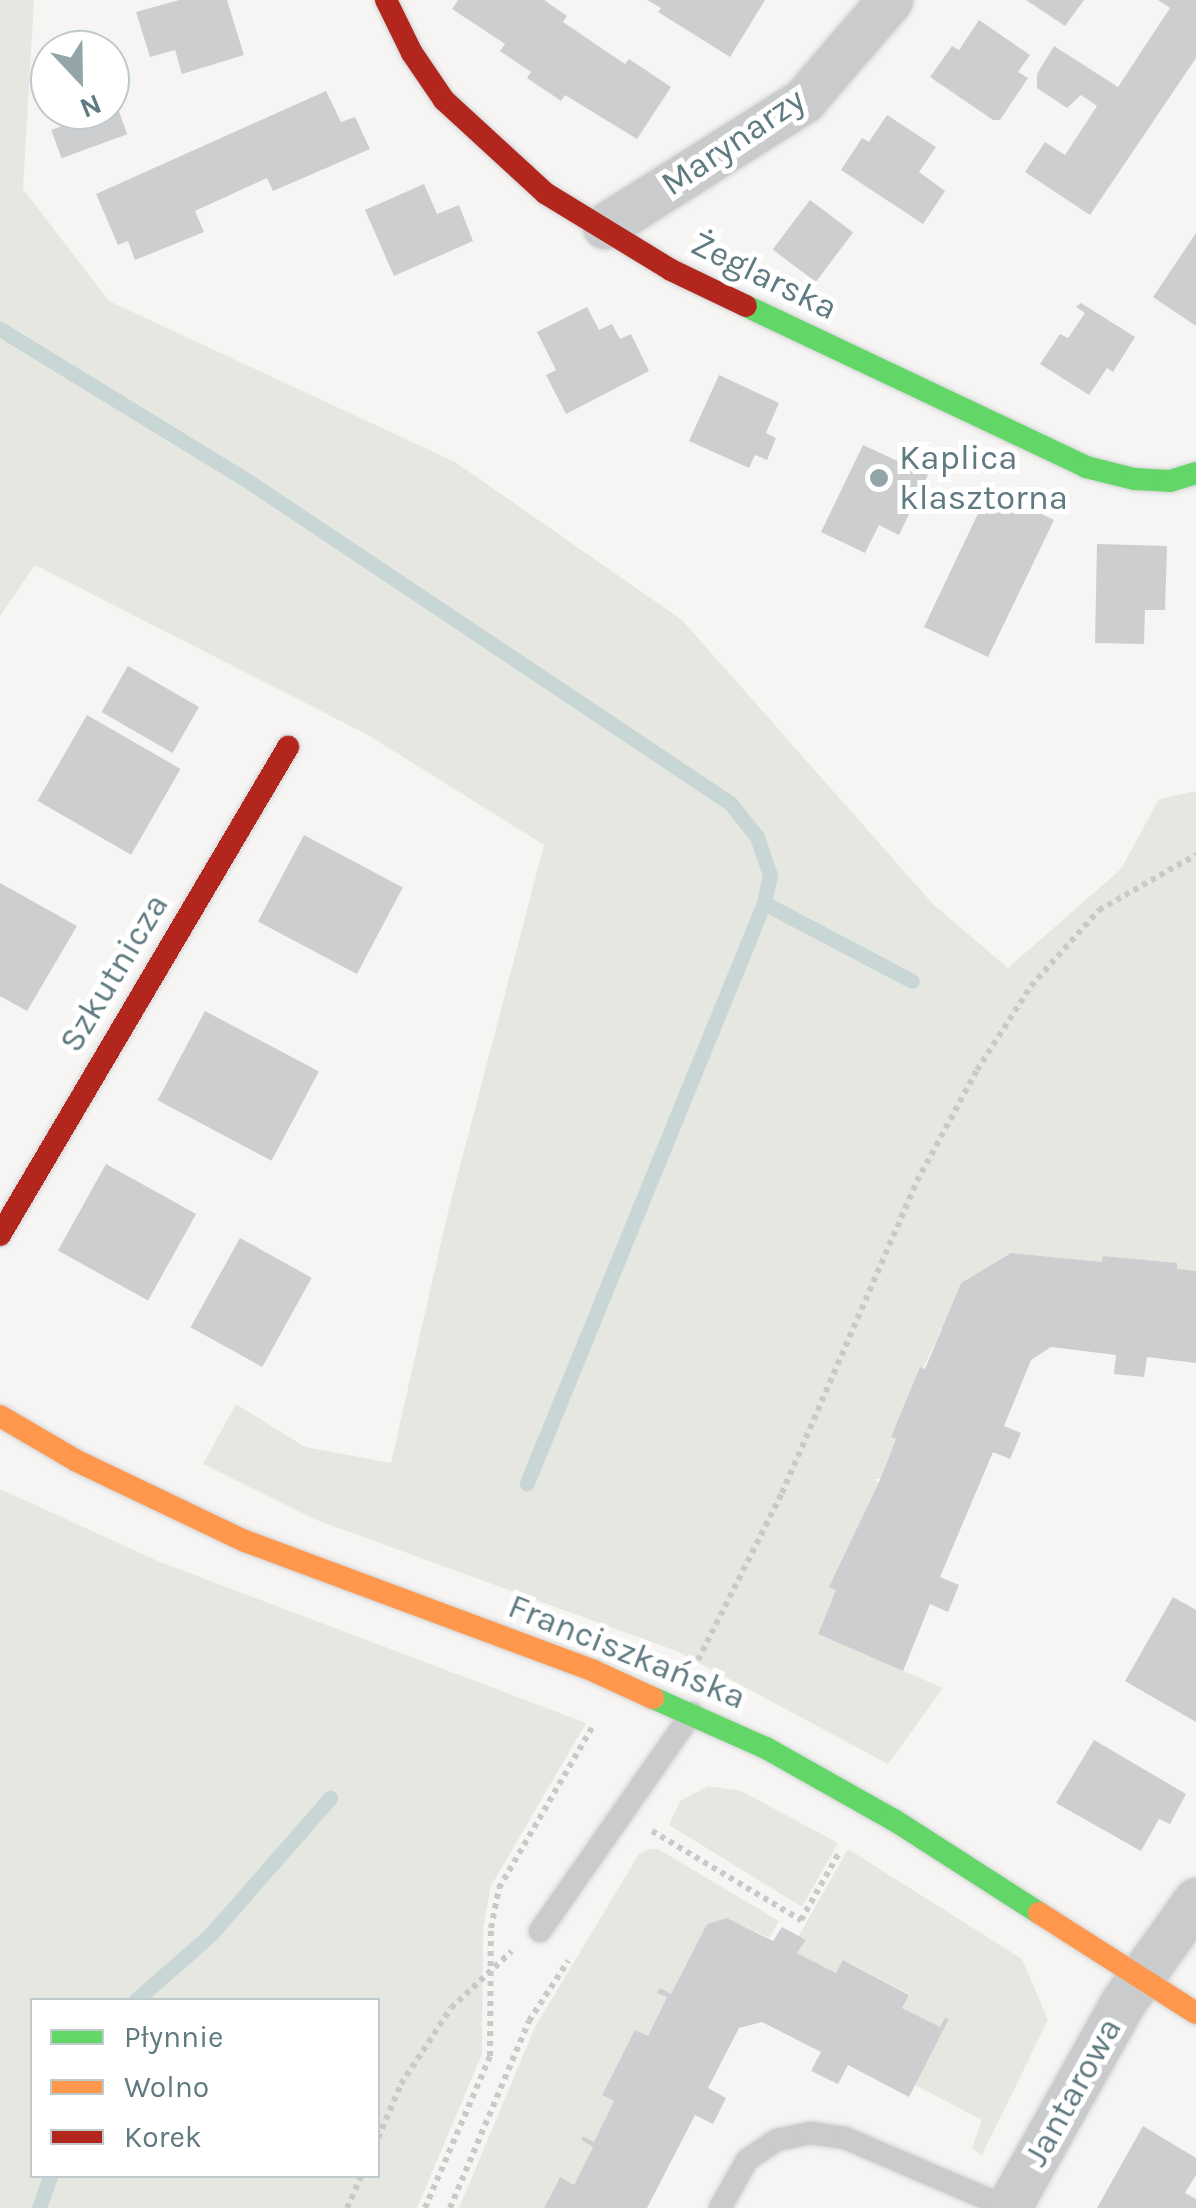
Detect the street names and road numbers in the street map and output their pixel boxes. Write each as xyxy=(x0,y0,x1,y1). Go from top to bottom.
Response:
street label: Marynarzy xyxy=(653,79,813,205)
street label: Żeglarska xyxy=(684,223,844,329)
street label: Szkutnicza xyxy=(50,886,178,1060)
street label: Franciszkańska xyxy=(502,1585,752,1719)
street label: Jantarowa xyxy=(1015,2010,1131,2174)

